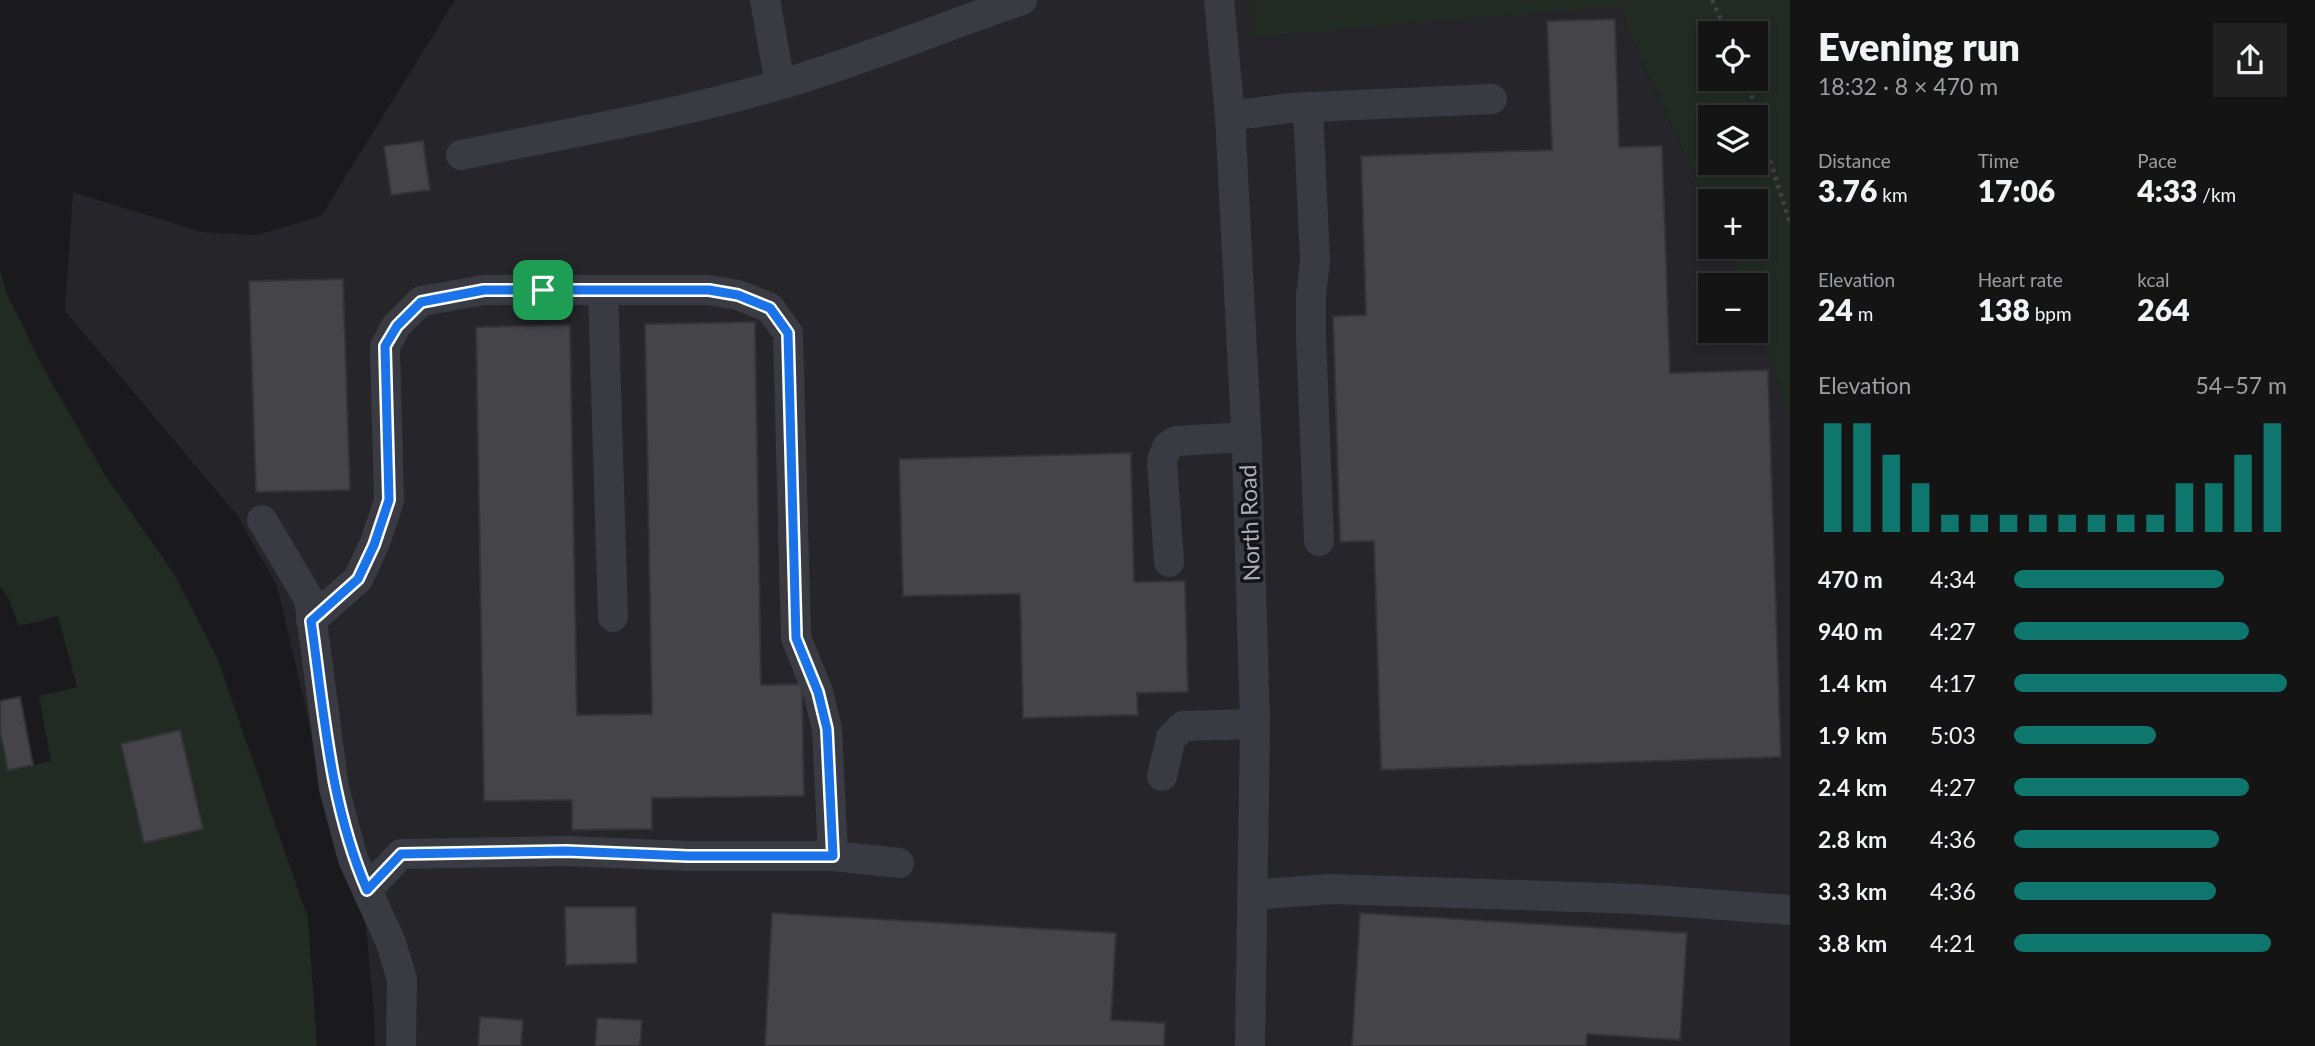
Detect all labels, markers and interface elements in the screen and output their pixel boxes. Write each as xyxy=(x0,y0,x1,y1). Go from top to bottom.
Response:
map controls xyxy=(1698,21,1768,343)
button: locate xyxy=(1698,21,1768,91)
text: Evening run xyxy=(1818,23,2020,69)
button: share xyxy=(2213,23,2287,97)
text: 18:32 · 8 × 470 m xyxy=(1818,72,1998,100)
button: layers xyxy=(1698,105,1768,175)
text: Distance xyxy=(1818,149,1891,172)
text: Time xyxy=(1978,149,2019,172)
text: Pace xyxy=(2137,149,2177,172)
text: 3.76 xyxy=(1818,172,1877,208)
text: 17:06 xyxy=(1978,172,2055,208)
text: 4:33 xyxy=(2137,172,2197,208)
text: km xyxy=(1877,183,1908,206)
text: /km xyxy=(2197,183,2236,206)
button: + xyxy=(1698,189,1768,259)
pin xyxy=(513,260,573,320)
text: Elevation xyxy=(1818,268,1895,291)
text: Heart rate xyxy=(1978,268,2063,291)
text: kcal xyxy=(2137,268,2169,291)
icon: arrive xyxy=(524,271,562,309)
button: − xyxy=(1698,273,1768,343)
text: 24 xyxy=(1818,291,1853,327)
text: 138 xyxy=(1978,291,2030,327)
text: 264 xyxy=(2137,291,2190,327)
text: m xyxy=(1853,302,1873,325)
text: bpm xyxy=(2030,302,2072,325)
text: Elevation xyxy=(1818,371,1911,399)
text: 54–57 m xyxy=(2195,371,2287,399)
street label: North Road xyxy=(1233,464,1265,582)
text: 470 m xyxy=(1818,565,1883,593)
text: 4:34 xyxy=(1930,565,1976,593)
text: 940 m xyxy=(1818,617,1883,645)
text: 4:27 xyxy=(1930,617,1976,645)
text: 1.4 km xyxy=(1818,669,1887,697)
text: 4:17 xyxy=(1930,669,1976,697)
text: 1.9 km xyxy=(1818,721,1887,749)
text: 5:03 xyxy=(1930,721,1976,749)
text: 2.4 km xyxy=(1818,773,1887,801)
text: 4:27 xyxy=(1930,773,1976,801)
text: 2.8 km xyxy=(1818,825,1887,853)
text: 4:36 xyxy=(1930,825,1976,853)
text: 3.3 km xyxy=(1818,877,1887,905)
text: 4:36 xyxy=(1930,877,1976,905)
text: 3.8 km xyxy=(1818,929,1887,957)
text: 4:21 xyxy=(1930,929,1976,957)

